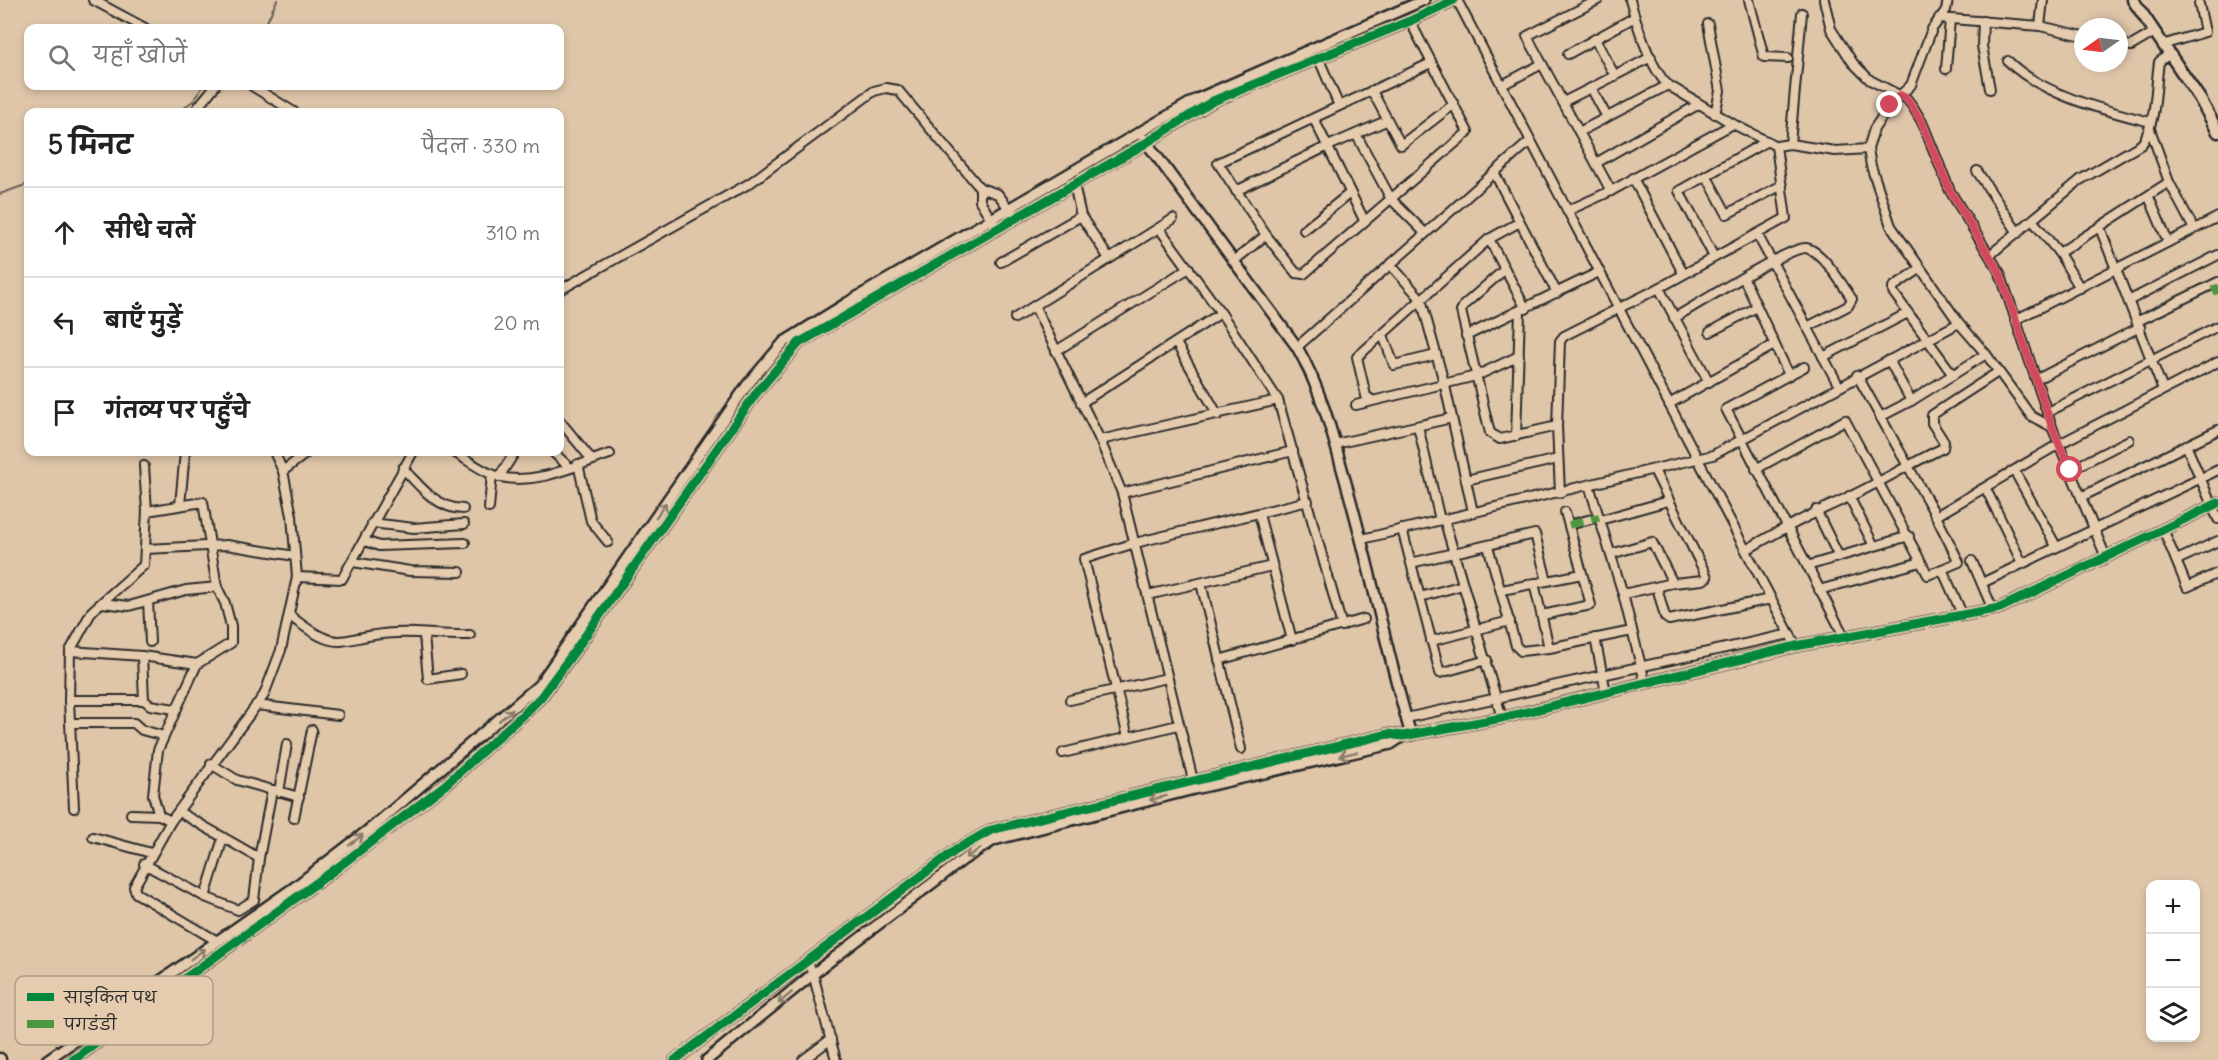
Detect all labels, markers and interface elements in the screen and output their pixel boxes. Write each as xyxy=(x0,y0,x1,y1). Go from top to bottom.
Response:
north arrow xyxy=(2074,18,2128,72)
search box xyxy=(24,24,564,90)
icon: search xyxy=(45,41,78,74)
text: यहाँ खोजें xyxy=(93,41,187,69)
route end xyxy=(1876,91,1902,117)
text: 5 मिनट xyxy=(48,128,132,161)
text: पैदल · 330 m xyxy=(422,133,540,158)
icon: ahead xyxy=(48,216,81,249)
text: सीधे चलें xyxy=(105,216,195,244)
text: 310 m xyxy=(485,220,540,245)
icon: left xyxy=(48,306,81,339)
text: बाएँ मुड़ें xyxy=(105,306,182,334)
text: 20 m xyxy=(494,310,540,335)
icon: arrive xyxy=(48,396,81,429)
text: गंतव्य पर पहुँचे xyxy=(105,396,249,424)
route start xyxy=(2056,456,2082,482)
one-way arrow xyxy=(655,502,667,518)
one-way arrow xyxy=(498,708,514,721)
one-way arrow xyxy=(1339,749,1359,760)
one-way arrow xyxy=(1149,793,1168,804)
one-way arrow xyxy=(348,833,364,846)
one-way arrow xyxy=(964,847,981,860)
map controls xyxy=(2146,880,2200,1042)
button: + xyxy=(2146,880,2200,934)
button: − xyxy=(2146,934,2200,988)
one-way arrow xyxy=(190,948,206,960)
legend xyxy=(15,976,213,1045)
text: साइकिल पथ xyxy=(63,986,158,1007)
button: layers xyxy=(2146,988,2200,1042)
one-way arrow xyxy=(778,991,793,1005)
text: पगडंडी xyxy=(63,1013,118,1034)

